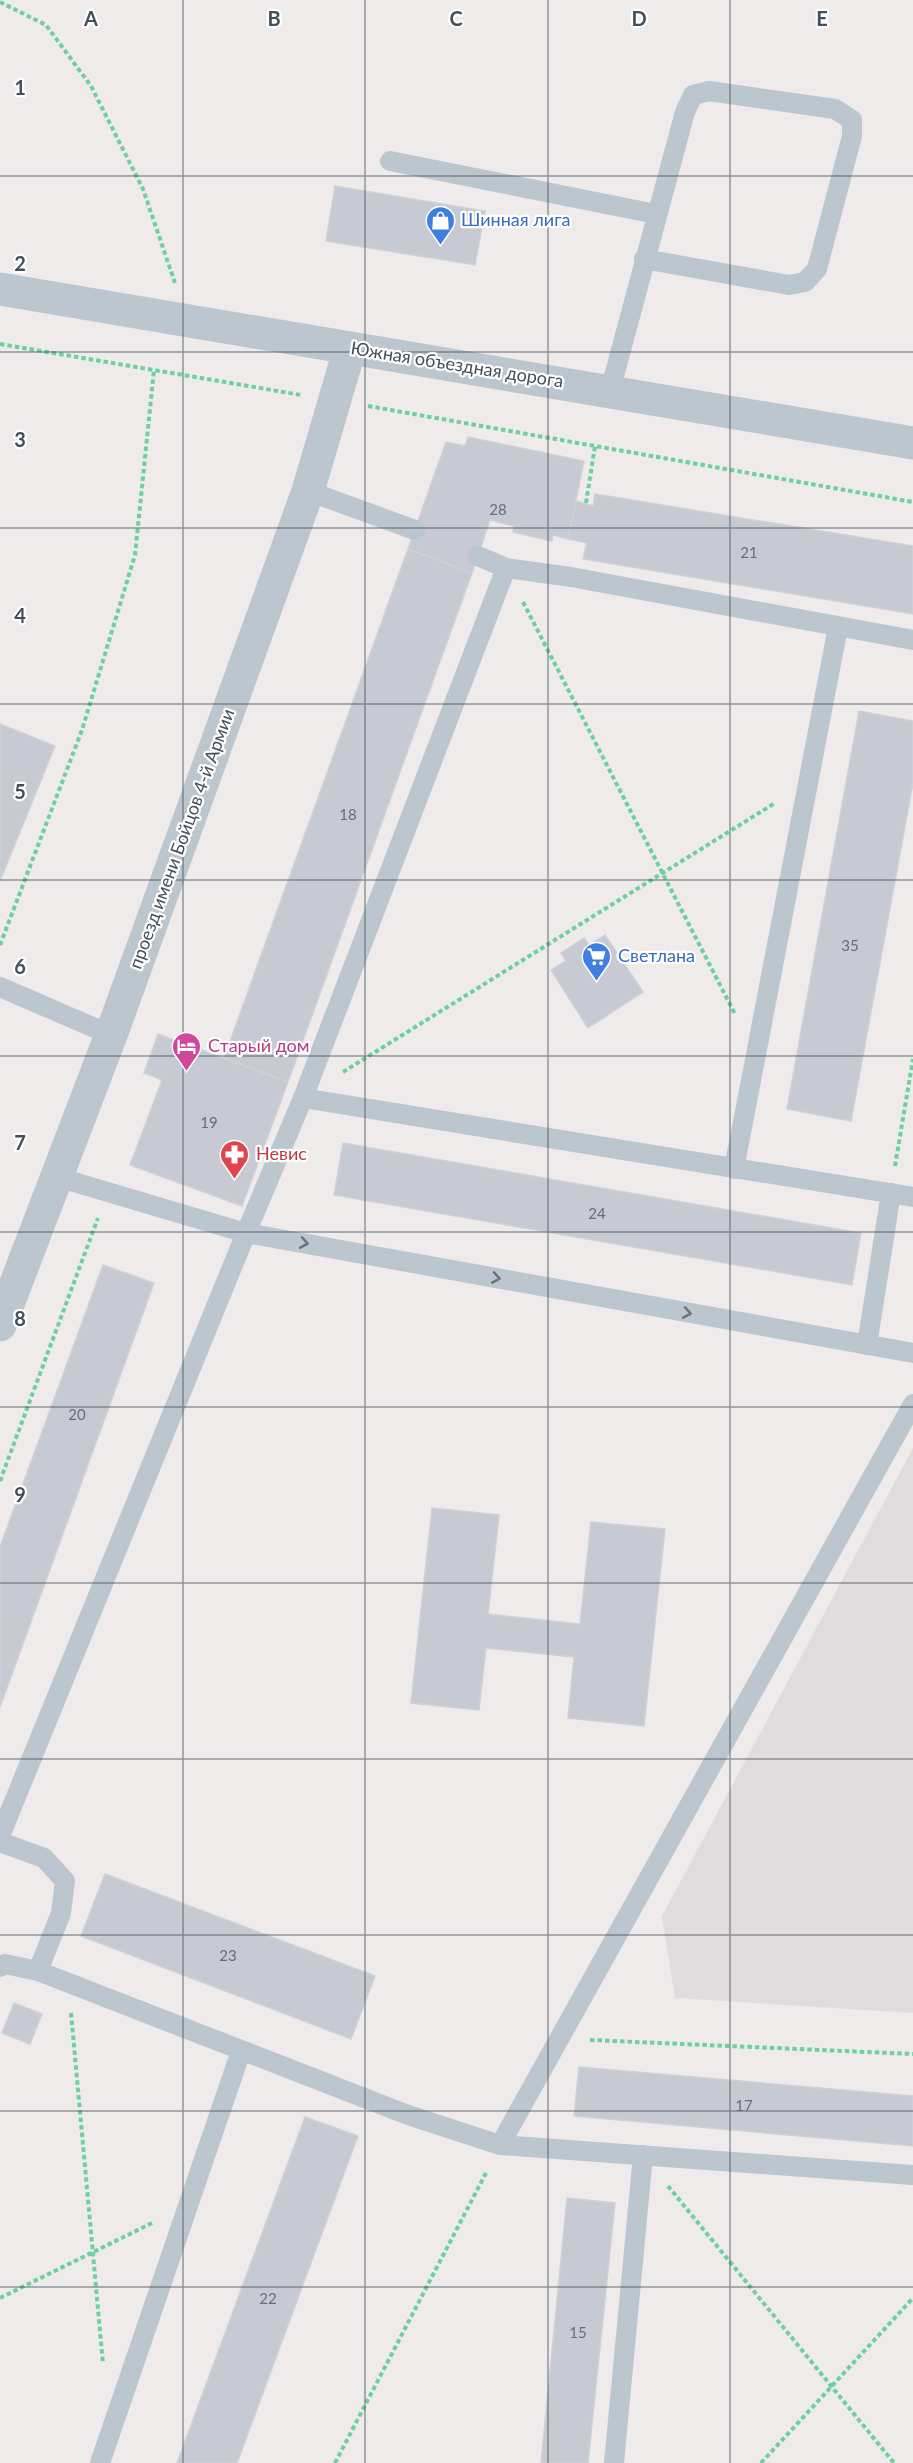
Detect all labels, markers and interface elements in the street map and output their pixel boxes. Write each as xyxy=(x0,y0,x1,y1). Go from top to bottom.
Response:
text: A xyxy=(83,6,98,30)
text: B xyxy=(267,6,281,30)
text: C xyxy=(449,6,463,30)
text: D xyxy=(631,6,647,30)
text: E xyxy=(816,6,828,30)
text: 1 xyxy=(14,75,26,99)
shop icon: Шинная лига xyxy=(424,204,456,246)
place label: Шинная лига xyxy=(461,208,570,230)
text: 2 xyxy=(14,251,26,275)
street label: Южная объездная дорога xyxy=(349,336,565,392)
text: 3 xyxy=(14,427,26,451)
house number: 28 xyxy=(489,500,507,518)
house number: 21 xyxy=(740,543,758,561)
text: 4 xyxy=(14,603,26,627)
street label: проезд имени Бойцов 4-й Армии xyxy=(124,706,238,972)
text: 5 xyxy=(14,779,26,803)
house number: 18 xyxy=(339,805,357,823)
house number: 35 xyxy=(841,936,859,954)
supermarket icon: Светлана xyxy=(581,940,613,982)
place label: Светлана xyxy=(618,944,695,966)
text: 6 xyxy=(14,954,26,978)
hotel icon: Старый дом xyxy=(171,1030,203,1072)
place label: Старый дом xyxy=(208,1034,310,1056)
house number: 19 xyxy=(200,1113,218,1131)
text: 7 xyxy=(14,1130,26,1154)
pharmacy icon: Невис xyxy=(219,1138,251,1180)
place label: Невис xyxy=(256,1142,307,1164)
house number: 24 xyxy=(588,1204,606,1222)
one-way arrow xyxy=(298,1236,308,1249)
one-way arrow xyxy=(490,1271,500,1284)
text: 8 xyxy=(14,1306,26,1330)
one-way arrow xyxy=(682,1306,692,1319)
house number: 20 xyxy=(68,1405,86,1423)
text: 9 xyxy=(14,1482,26,1506)
house number: 23 xyxy=(219,1946,237,1964)
house number: 17 xyxy=(735,2096,753,2114)
house number: 22 xyxy=(259,2289,277,2307)
house number: 15 xyxy=(569,2323,587,2341)

